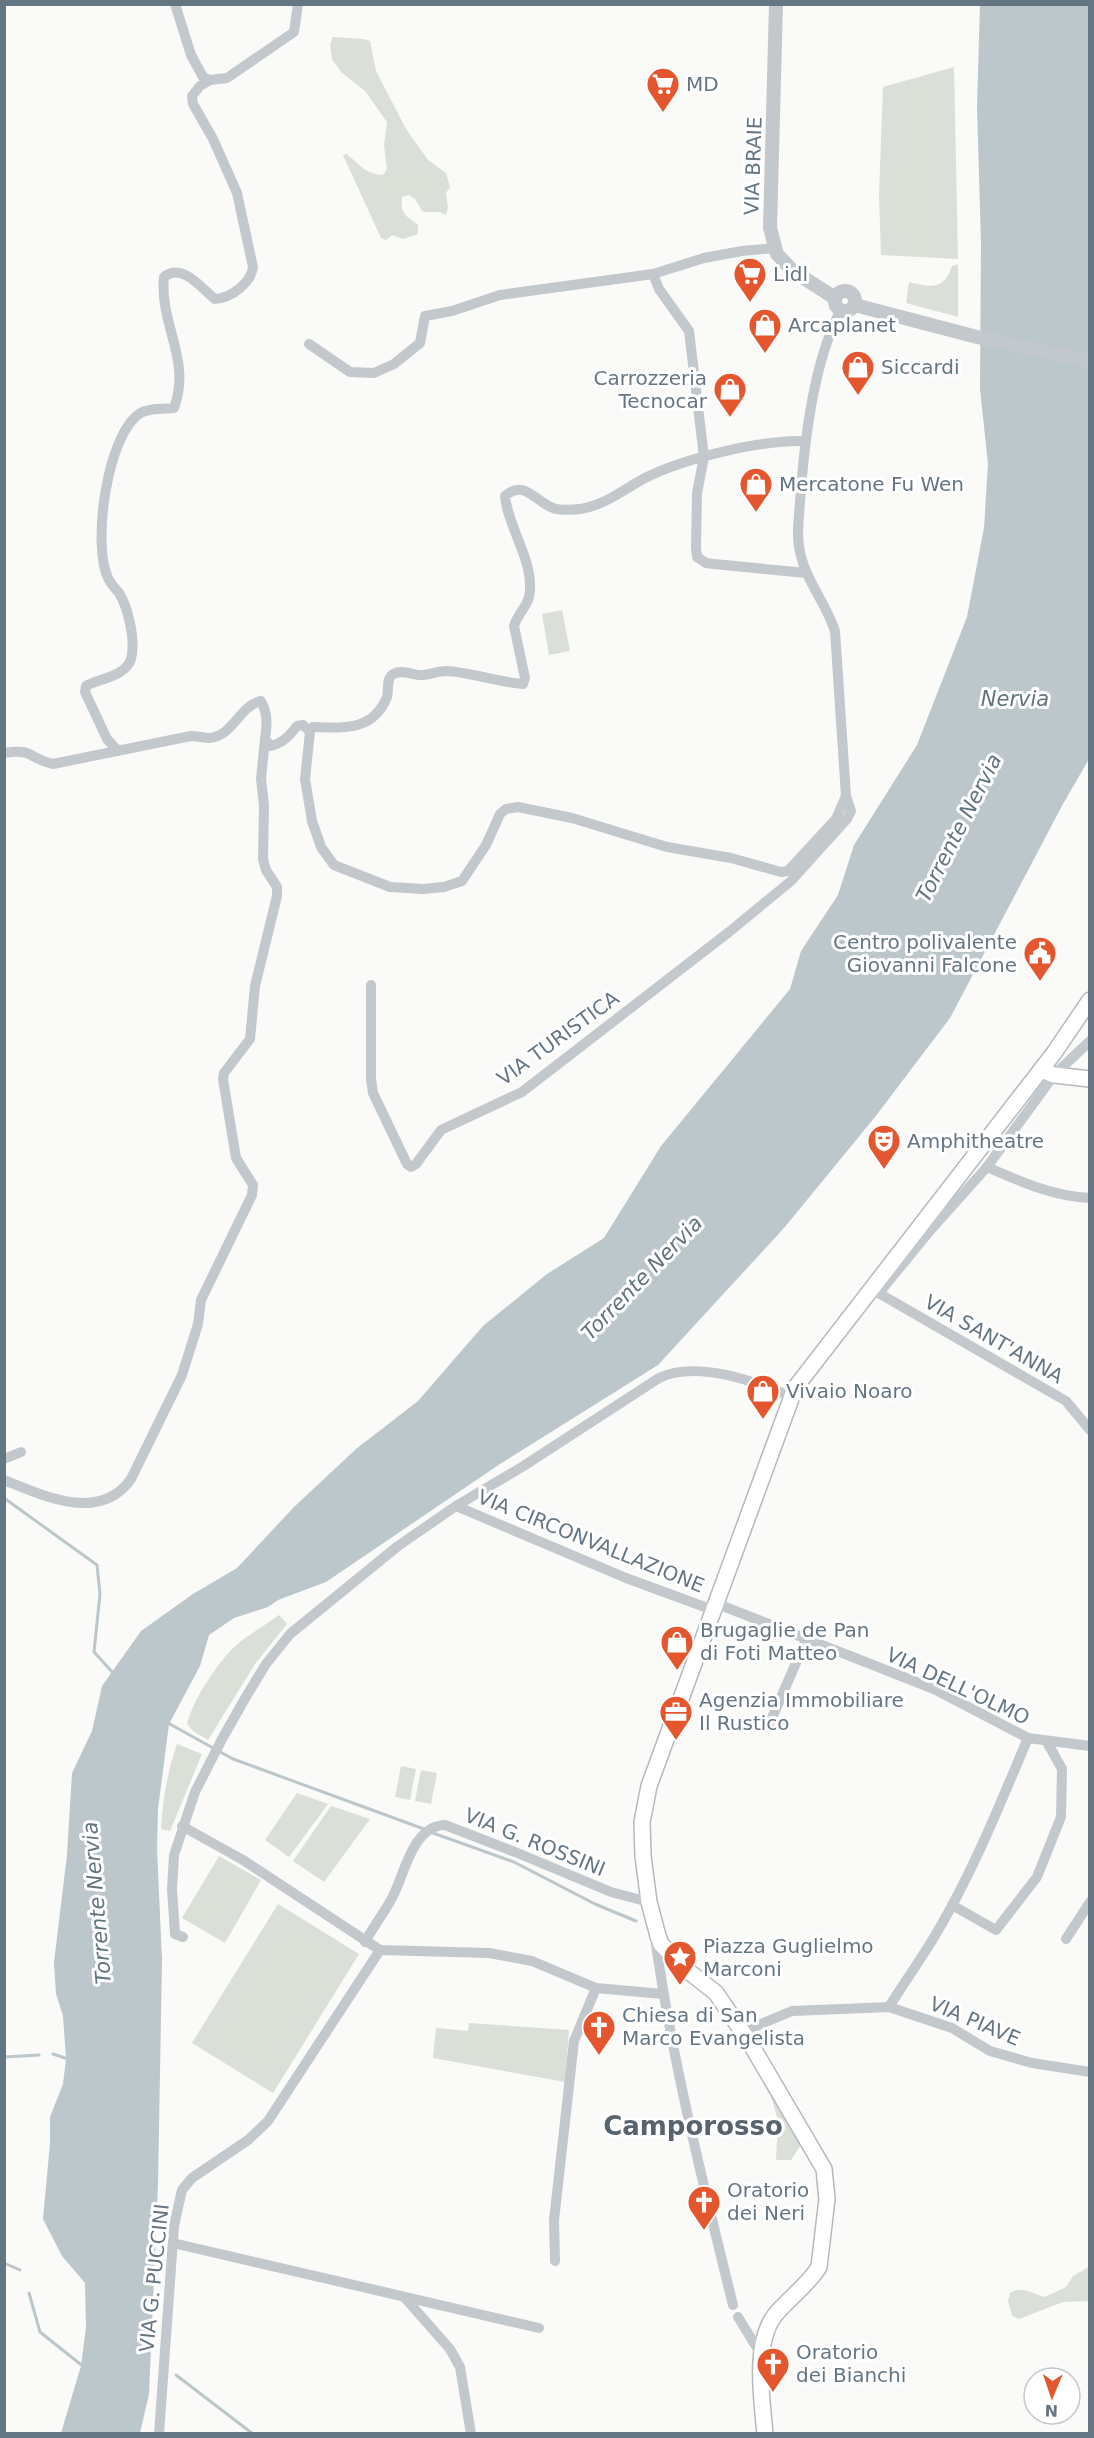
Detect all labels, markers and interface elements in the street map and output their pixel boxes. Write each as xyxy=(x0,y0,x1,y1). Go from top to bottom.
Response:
supermarket icon: MD xyxy=(645,66,681,113)
place label: MD xyxy=(686,72,719,96)
street label: VIA BRAIE xyxy=(739,116,767,216)
supermarket icon: Lidl xyxy=(732,256,768,303)
place label: Lidl xyxy=(773,262,808,286)
shop icon: Arcaplanet xyxy=(747,307,783,354)
place label: Arcaplanet xyxy=(788,313,896,337)
shop icon: Siccardi xyxy=(840,349,876,396)
place label: Siccardi xyxy=(881,355,960,379)
place label: Carrozzeria Tecnocar xyxy=(594,366,708,413)
shop icon: Carrozzeria Tecnocar xyxy=(712,371,748,418)
shop icon: Mercatone Fu Wen xyxy=(738,466,774,513)
place label: Mercatone Fu Wen xyxy=(779,472,964,496)
water label: Nervia xyxy=(981,687,1049,711)
water label: Torrente Nervia xyxy=(911,750,1007,906)
place label: Centro polivalente Giovanni Falcone xyxy=(833,930,1017,977)
public building icon: Centro polivalente Giovanni Falcone xyxy=(1022,935,1058,982)
street label: VIA TURISTICA xyxy=(492,986,624,1090)
theatre icon: Amphitheatre xyxy=(866,1123,902,1170)
place label: Amphitheatre xyxy=(907,1129,1044,1153)
water label: Torrente Nervia xyxy=(577,1211,707,1345)
street label: VIA SANT'ANNA xyxy=(920,1290,1068,1389)
shop icon: Vivaio Noaro xyxy=(745,1373,781,1420)
place label: Vivaio Noaro xyxy=(786,1379,913,1403)
street label: VIA CIRCONVALLAZIONE xyxy=(474,1484,708,1598)
place label: Brugaglie de Pan di Foti Matteo xyxy=(700,1618,870,1665)
shop icon: Brugaglie de Pan di Foti Matteo xyxy=(659,1624,695,1671)
street label: VIA DELL'OLMO xyxy=(883,1642,1033,1730)
place label: Agenzia Immobiliare Il Rustico xyxy=(699,1688,904,1735)
office icon: Agenzia Immobiliare Il Rustico xyxy=(658,1694,694,1741)
street label: VIA G. ROSSINI xyxy=(461,1803,609,1881)
water label: Torrente Nervia xyxy=(78,1821,116,1985)
place label: Piazza Guglielmo Marconi xyxy=(703,1934,874,1981)
place icon: Piazza Guglielmo Marconi xyxy=(662,1939,698,1986)
street label: VIA PIAVE xyxy=(926,1991,1024,2051)
place label: Chiesa di San Marco Evangelista xyxy=(622,2003,805,2050)
church icon: Chiesa di San Marco Evangelista xyxy=(581,2009,617,2056)
district label: Camporosso xyxy=(603,2111,783,2141)
place label: Oratorio dei Neri xyxy=(727,2178,809,2225)
church icon: Oratorio dei Neri xyxy=(686,2184,722,2231)
street label: VIA G. PUCCINI xyxy=(134,2203,174,2353)
place label: Oratorio dei Bianchi xyxy=(796,2340,906,2387)
church icon: Oratorio dei Bianchi xyxy=(755,2346,791,2393)
north arrow xyxy=(1022,2366,1082,2426)
text: N xyxy=(1044,2401,1059,2420)

